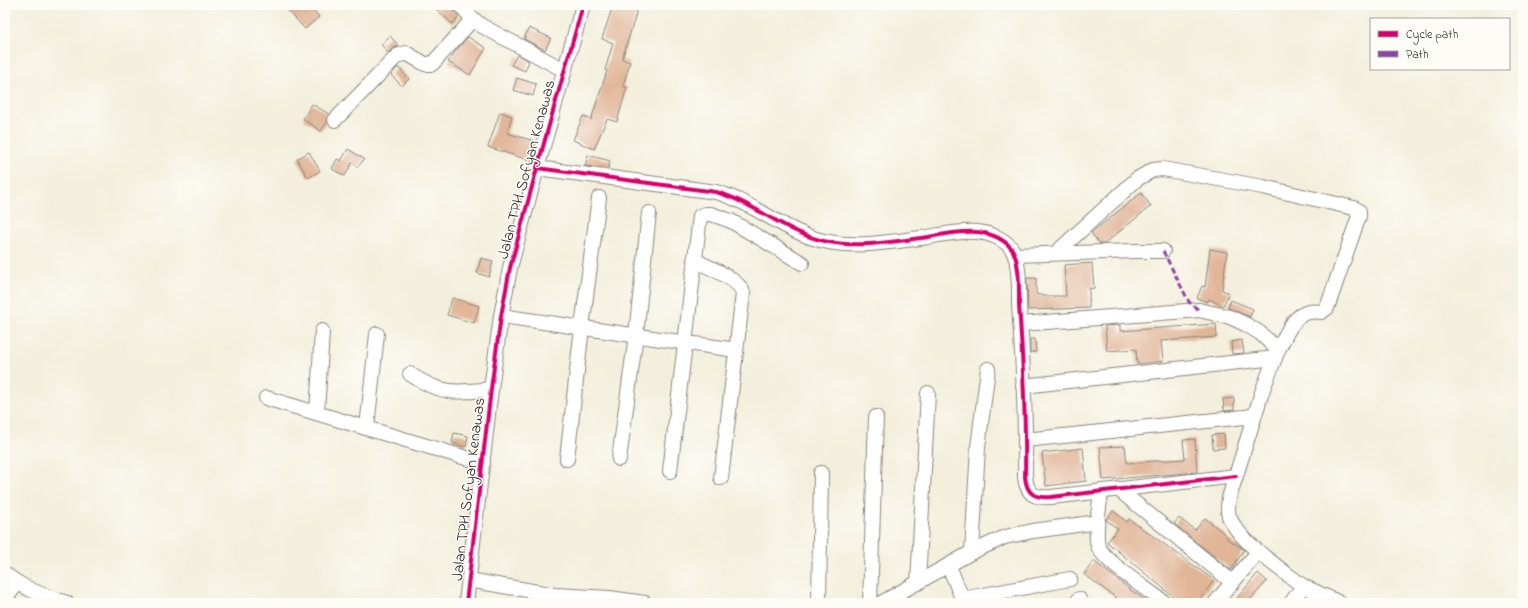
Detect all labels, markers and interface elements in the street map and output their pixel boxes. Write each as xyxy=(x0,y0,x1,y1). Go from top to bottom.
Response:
legend xyxy=(1370,18,1510,70)
text: Cycle path xyxy=(1406,26,1458,45)
text: Path xyxy=(1406,46,1429,64)
street label: Jalan TPH Sofyan Kenawas xyxy=(491,77,562,262)
street label: Jalan TPH Sofyan Kenawas xyxy=(446,396,492,582)

